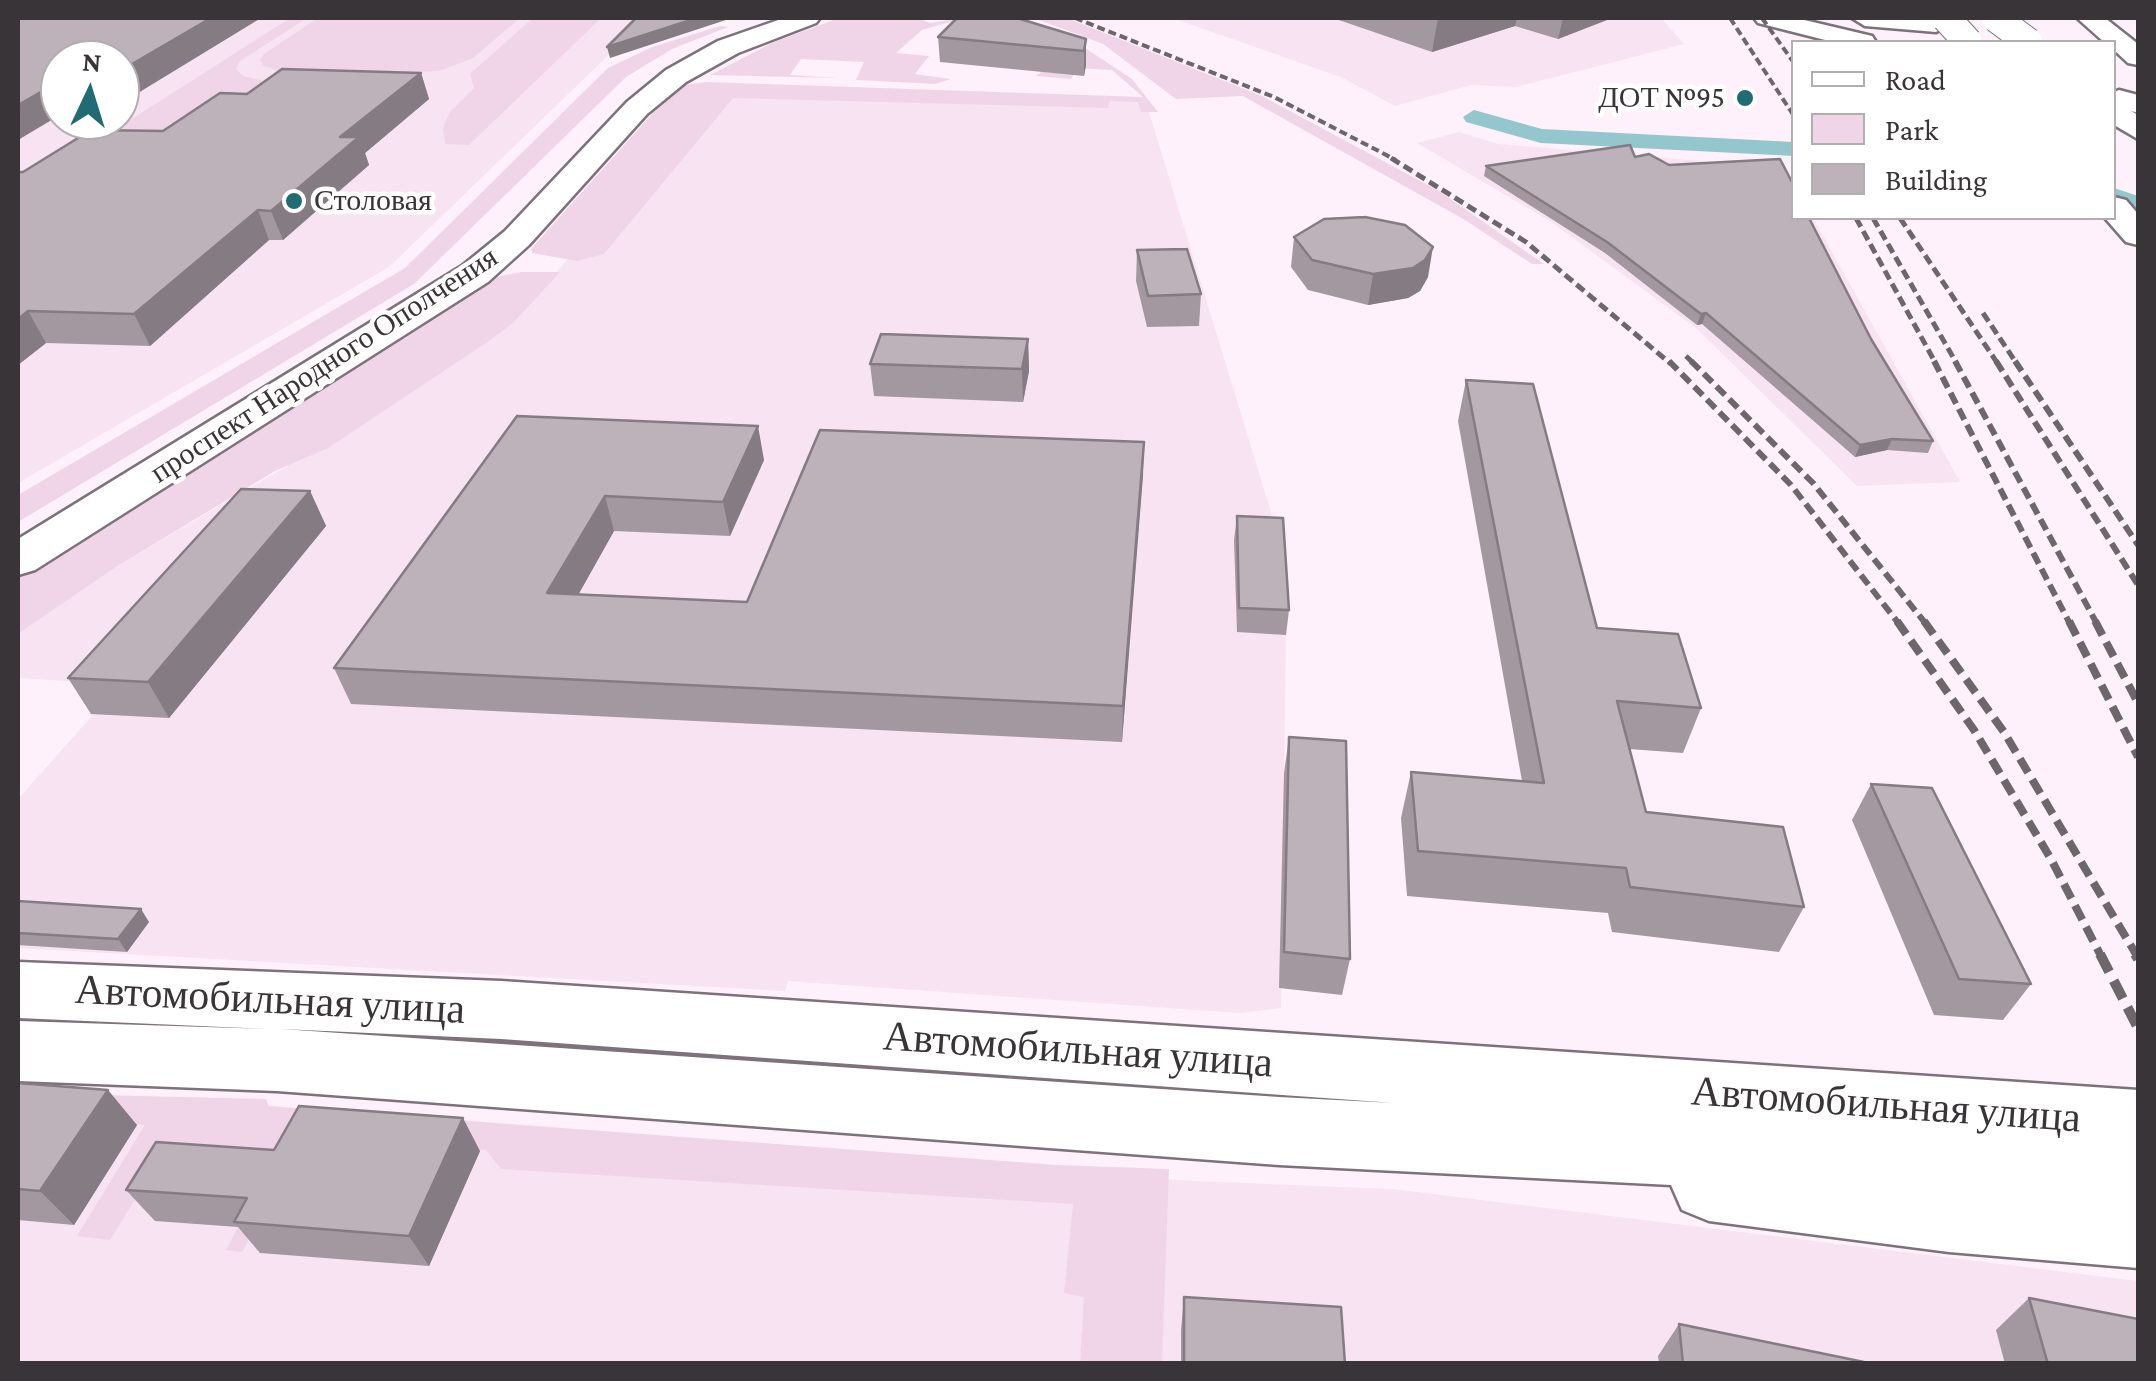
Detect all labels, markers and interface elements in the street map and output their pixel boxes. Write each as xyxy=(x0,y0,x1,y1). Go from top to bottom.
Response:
north arrow xyxy=(40,40,140,140)
legend xyxy=(1791,40,2116,220)
text: N xyxy=(81,45,103,78)
text: Road xyxy=(1885,63,1946,96)
place label: ДОТ №95 xyxy=(1598,80,1725,116)
marker: ДОТ №95 xyxy=(1734,87,1756,109)
text: Park xyxy=(1885,113,1938,146)
text: Building xyxy=(1885,163,1987,196)
place label: Столовая xyxy=(314,183,432,219)
marker: Столовая xyxy=(283,190,305,212)
street label: проспект Народного Ополчения xyxy=(144,239,504,491)
street label: Автомобильная улица xyxy=(74,965,466,1035)
street label: Автомобильная улица xyxy=(881,1011,1275,1089)
street label: Автомобильная улица xyxy=(1689,1066,2083,1144)

